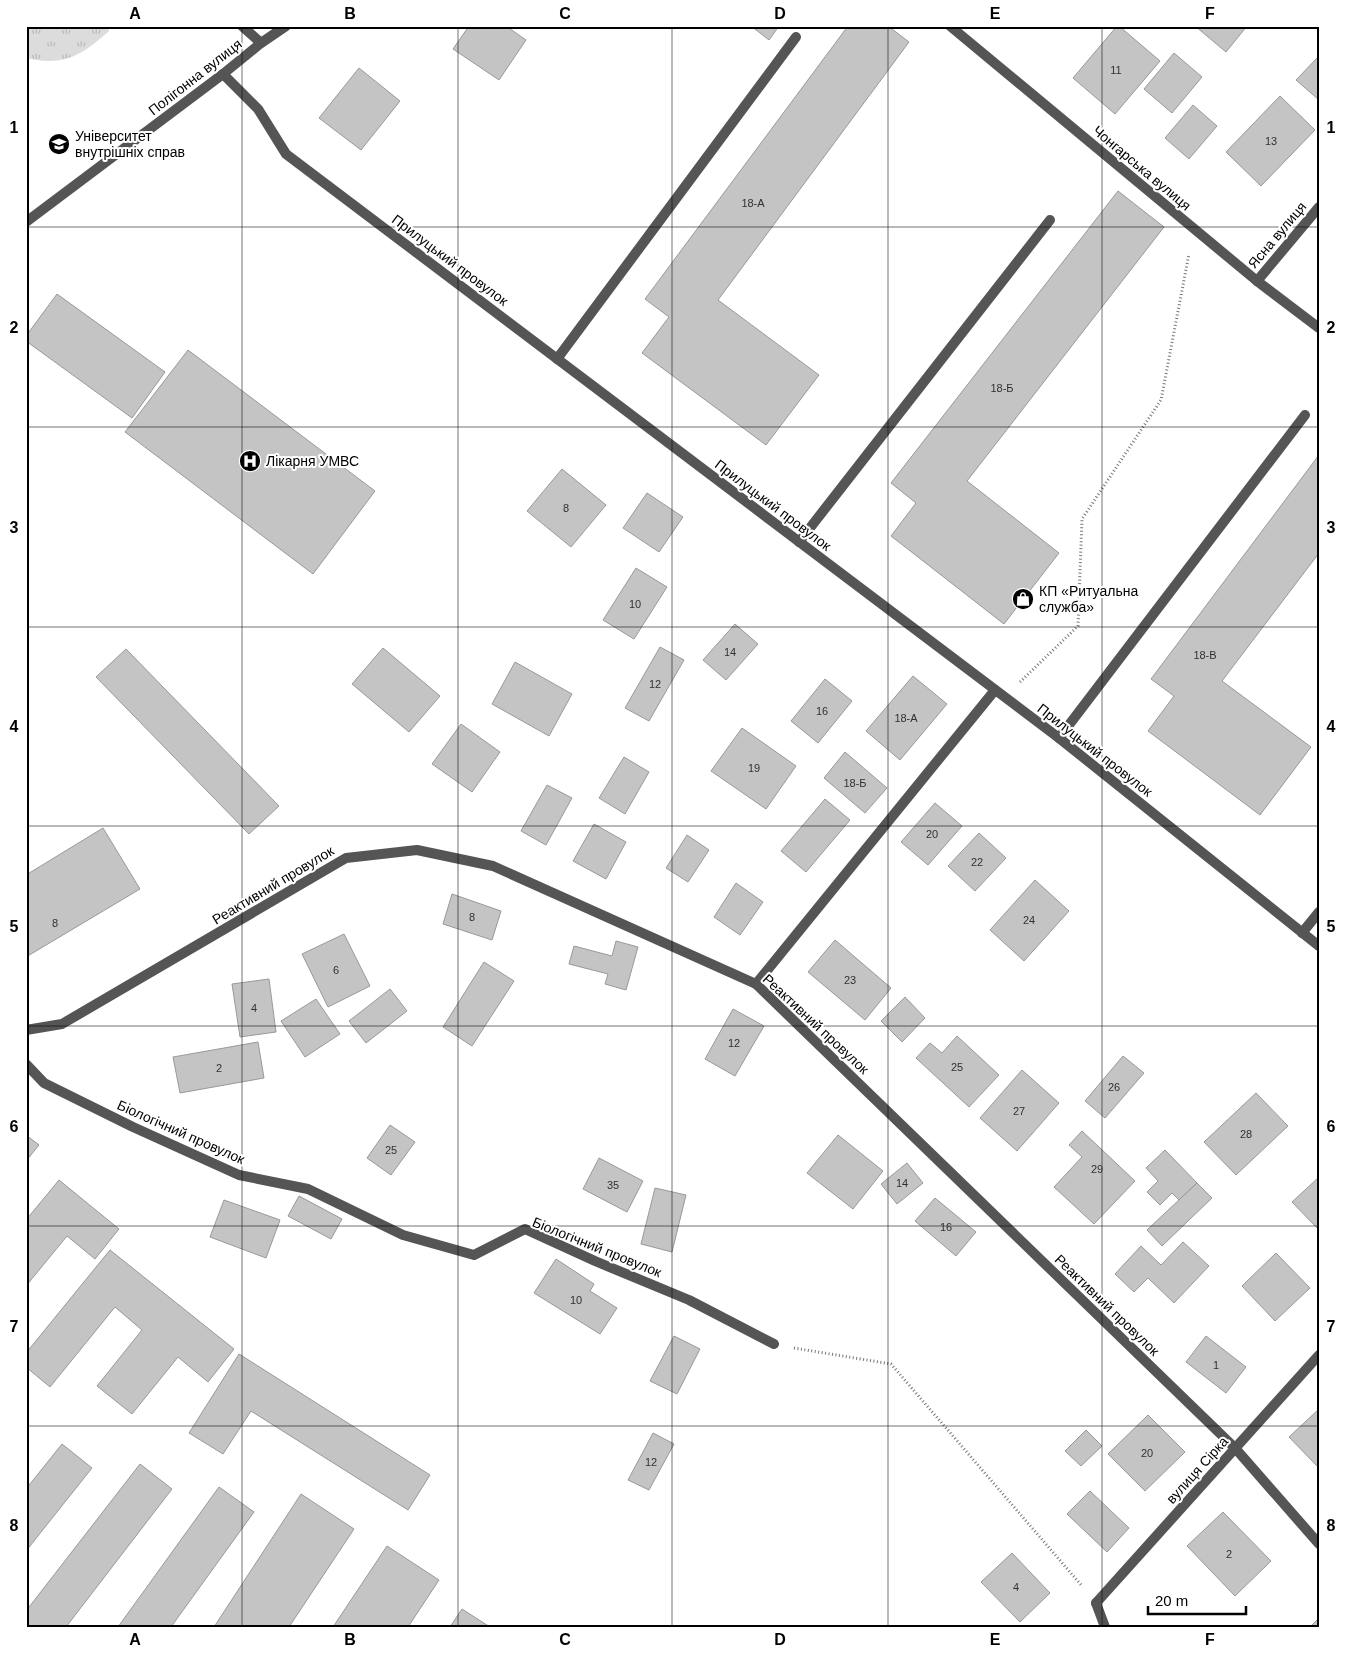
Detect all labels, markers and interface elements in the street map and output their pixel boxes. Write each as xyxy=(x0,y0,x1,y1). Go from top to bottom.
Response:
text: A xyxy=(129,5,141,22)
text: B xyxy=(344,5,356,22)
text: C xyxy=(559,5,571,22)
text: D xyxy=(774,5,786,22)
text: E xyxy=(990,5,1001,22)
text: F xyxy=(1205,5,1215,22)
street label: Полігонна вулиця xyxy=(145,36,245,118)
house number: 11 xyxy=(1110,64,1122,76)
text: 1 xyxy=(10,119,19,136)
text: 1 xyxy=(1327,119,1336,136)
street label: Чонгарська вулиця xyxy=(1090,122,1194,214)
place label: Університет внутрішніх справ xyxy=(75,128,185,160)
school or university icon: Університет внутрішніх справ xyxy=(47,132,71,156)
house number: 13 xyxy=(1265,135,1277,147)
house number: 18-А xyxy=(741,197,765,209)
street label: Ясна вулиця xyxy=(1245,198,1309,272)
street label: Прилуцький провулок xyxy=(389,211,512,309)
text: 2 xyxy=(10,319,19,336)
text: 2 xyxy=(1327,319,1336,336)
house number: 18-Б xyxy=(990,382,1014,394)
hospital icon: Лікарня УМВС xyxy=(238,449,262,473)
place label: Лікарня УМВС xyxy=(266,453,359,469)
street label: Прилуцький провулок xyxy=(712,456,835,554)
house number: 8 xyxy=(563,502,569,514)
text: 3 xyxy=(10,519,19,536)
text: 3 xyxy=(1327,519,1336,536)
place label: КП «Ритуальна служба» xyxy=(1039,583,1138,615)
shop icon: КП «Ритуальна служба» xyxy=(1011,587,1035,611)
house number: 10 xyxy=(629,598,641,610)
house number: 14 xyxy=(724,646,736,658)
house number: 18-В xyxy=(1193,649,1217,661)
house number: 12 xyxy=(649,678,661,690)
street label: Прилуцький провулок xyxy=(1035,700,1156,800)
house number: 16 xyxy=(816,705,828,717)
house number: 18-А xyxy=(894,712,918,724)
text: 4 xyxy=(10,718,19,735)
text: 4 xyxy=(1327,718,1336,735)
house number: 19 xyxy=(748,762,760,774)
house number: 18-Б xyxy=(843,777,867,789)
house number: 20 xyxy=(926,828,938,840)
street label: Реактивний провулок xyxy=(209,842,337,928)
house number: 22 xyxy=(971,856,983,868)
house number: 8 xyxy=(469,911,475,923)
house number: 24 xyxy=(1023,914,1035,926)
house number: 8 xyxy=(52,917,58,929)
text: 5 xyxy=(10,918,19,935)
text: 5 xyxy=(1327,918,1336,935)
house number: 6 xyxy=(333,964,339,976)
street label: Реактивний провулок xyxy=(760,971,873,1078)
house number: 23 xyxy=(844,974,856,986)
house number: 4 xyxy=(251,1002,257,1014)
house number: 12 xyxy=(728,1037,740,1049)
house number: 25 xyxy=(951,1061,963,1073)
house number: 2 xyxy=(216,1062,222,1074)
house number: 26 xyxy=(1108,1081,1120,1093)
street label: Біологічний провулок xyxy=(115,1097,248,1168)
house number: 27 xyxy=(1013,1105,1025,1117)
text: 6 xyxy=(10,1118,19,1135)
text: 6 xyxy=(1327,1118,1336,1135)
house number: 28 xyxy=(1240,1128,1252,1140)
house number: 25 xyxy=(385,1144,397,1156)
house number: 29 xyxy=(1091,1163,1103,1175)
house number: 14 xyxy=(896,1177,908,1189)
house number: 35 xyxy=(607,1179,619,1191)
street label: Біологічний провулок xyxy=(530,1214,665,1281)
house number: 16 xyxy=(940,1221,952,1233)
street label: Реактивний провулок xyxy=(1052,1251,1163,1360)
house number: 10 xyxy=(570,1294,582,1306)
text: 7 xyxy=(10,1318,19,1335)
text: 7 xyxy=(1327,1318,1336,1335)
house number: 1 xyxy=(1213,1359,1219,1371)
street label: вулиця Сірка xyxy=(1163,1433,1231,1507)
house number: 20 xyxy=(1141,1447,1153,1459)
house number: 12 xyxy=(645,1456,657,1468)
text: 8 xyxy=(10,1517,19,1534)
text: 8 xyxy=(1327,1517,1336,1534)
house number: 2 xyxy=(1226,1548,1232,1560)
house number: 4 xyxy=(1013,1581,1019,1593)
scale bar xyxy=(1148,1583,1245,1615)
text: 20 m xyxy=(1155,1592,1188,1609)
text: A xyxy=(129,1631,141,1648)
text: B xyxy=(344,1631,356,1648)
text: C xyxy=(559,1631,571,1648)
text: D xyxy=(774,1631,786,1648)
text: E xyxy=(990,1631,1001,1648)
text: F xyxy=(1205,1631,1215,1648)

